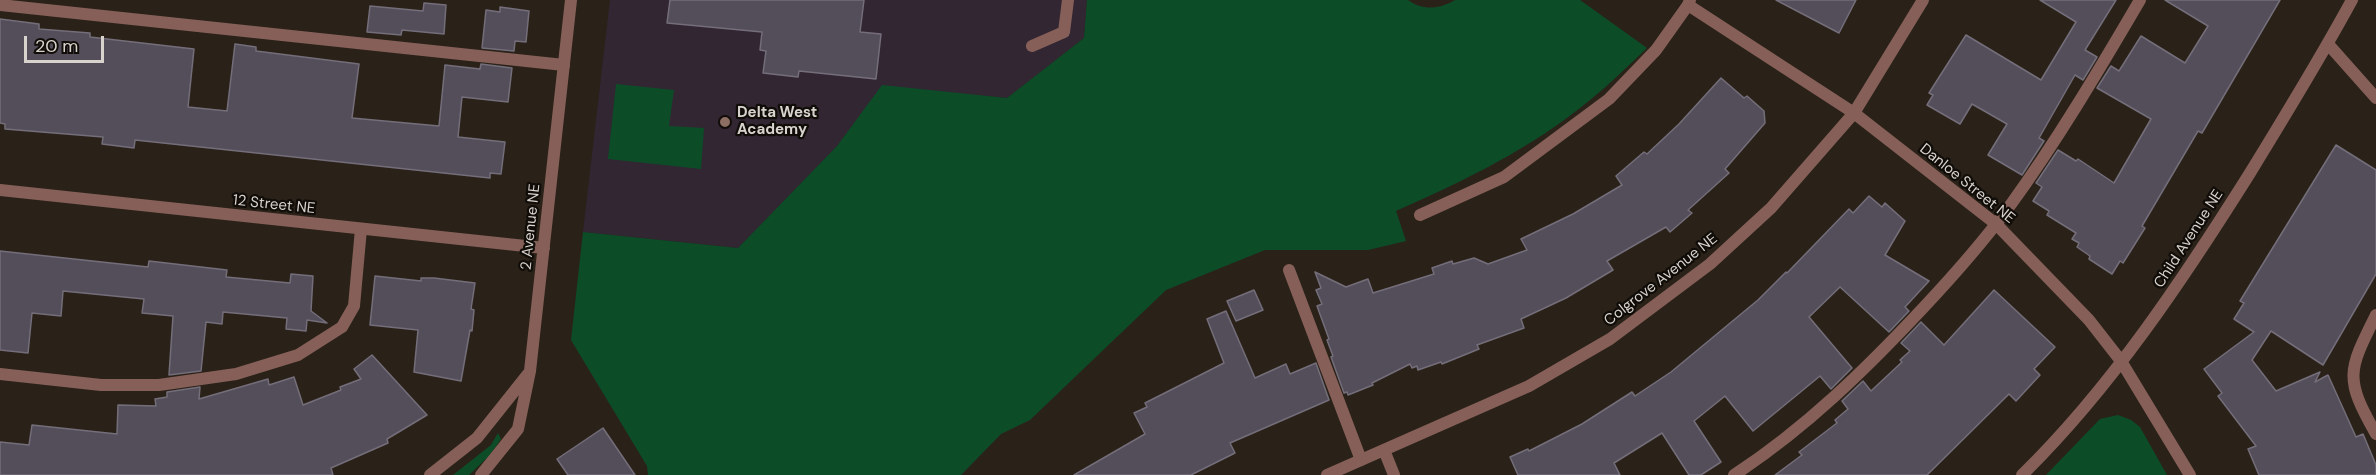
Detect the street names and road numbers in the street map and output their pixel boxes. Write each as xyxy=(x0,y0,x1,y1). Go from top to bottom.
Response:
street label: Danloe Street NE xyxy=(1916,140,2018,228)
street label: 2 Avenue NE xyxy=(518,183,544,271)
street label: Child Avenue NE xyxy=(2151,186,2227,292)
street label: 12 Street NE xyxy=(232,192,316,218)
street label: Colgrove Avenue NE xyxy=(1601,230,1721,330)

